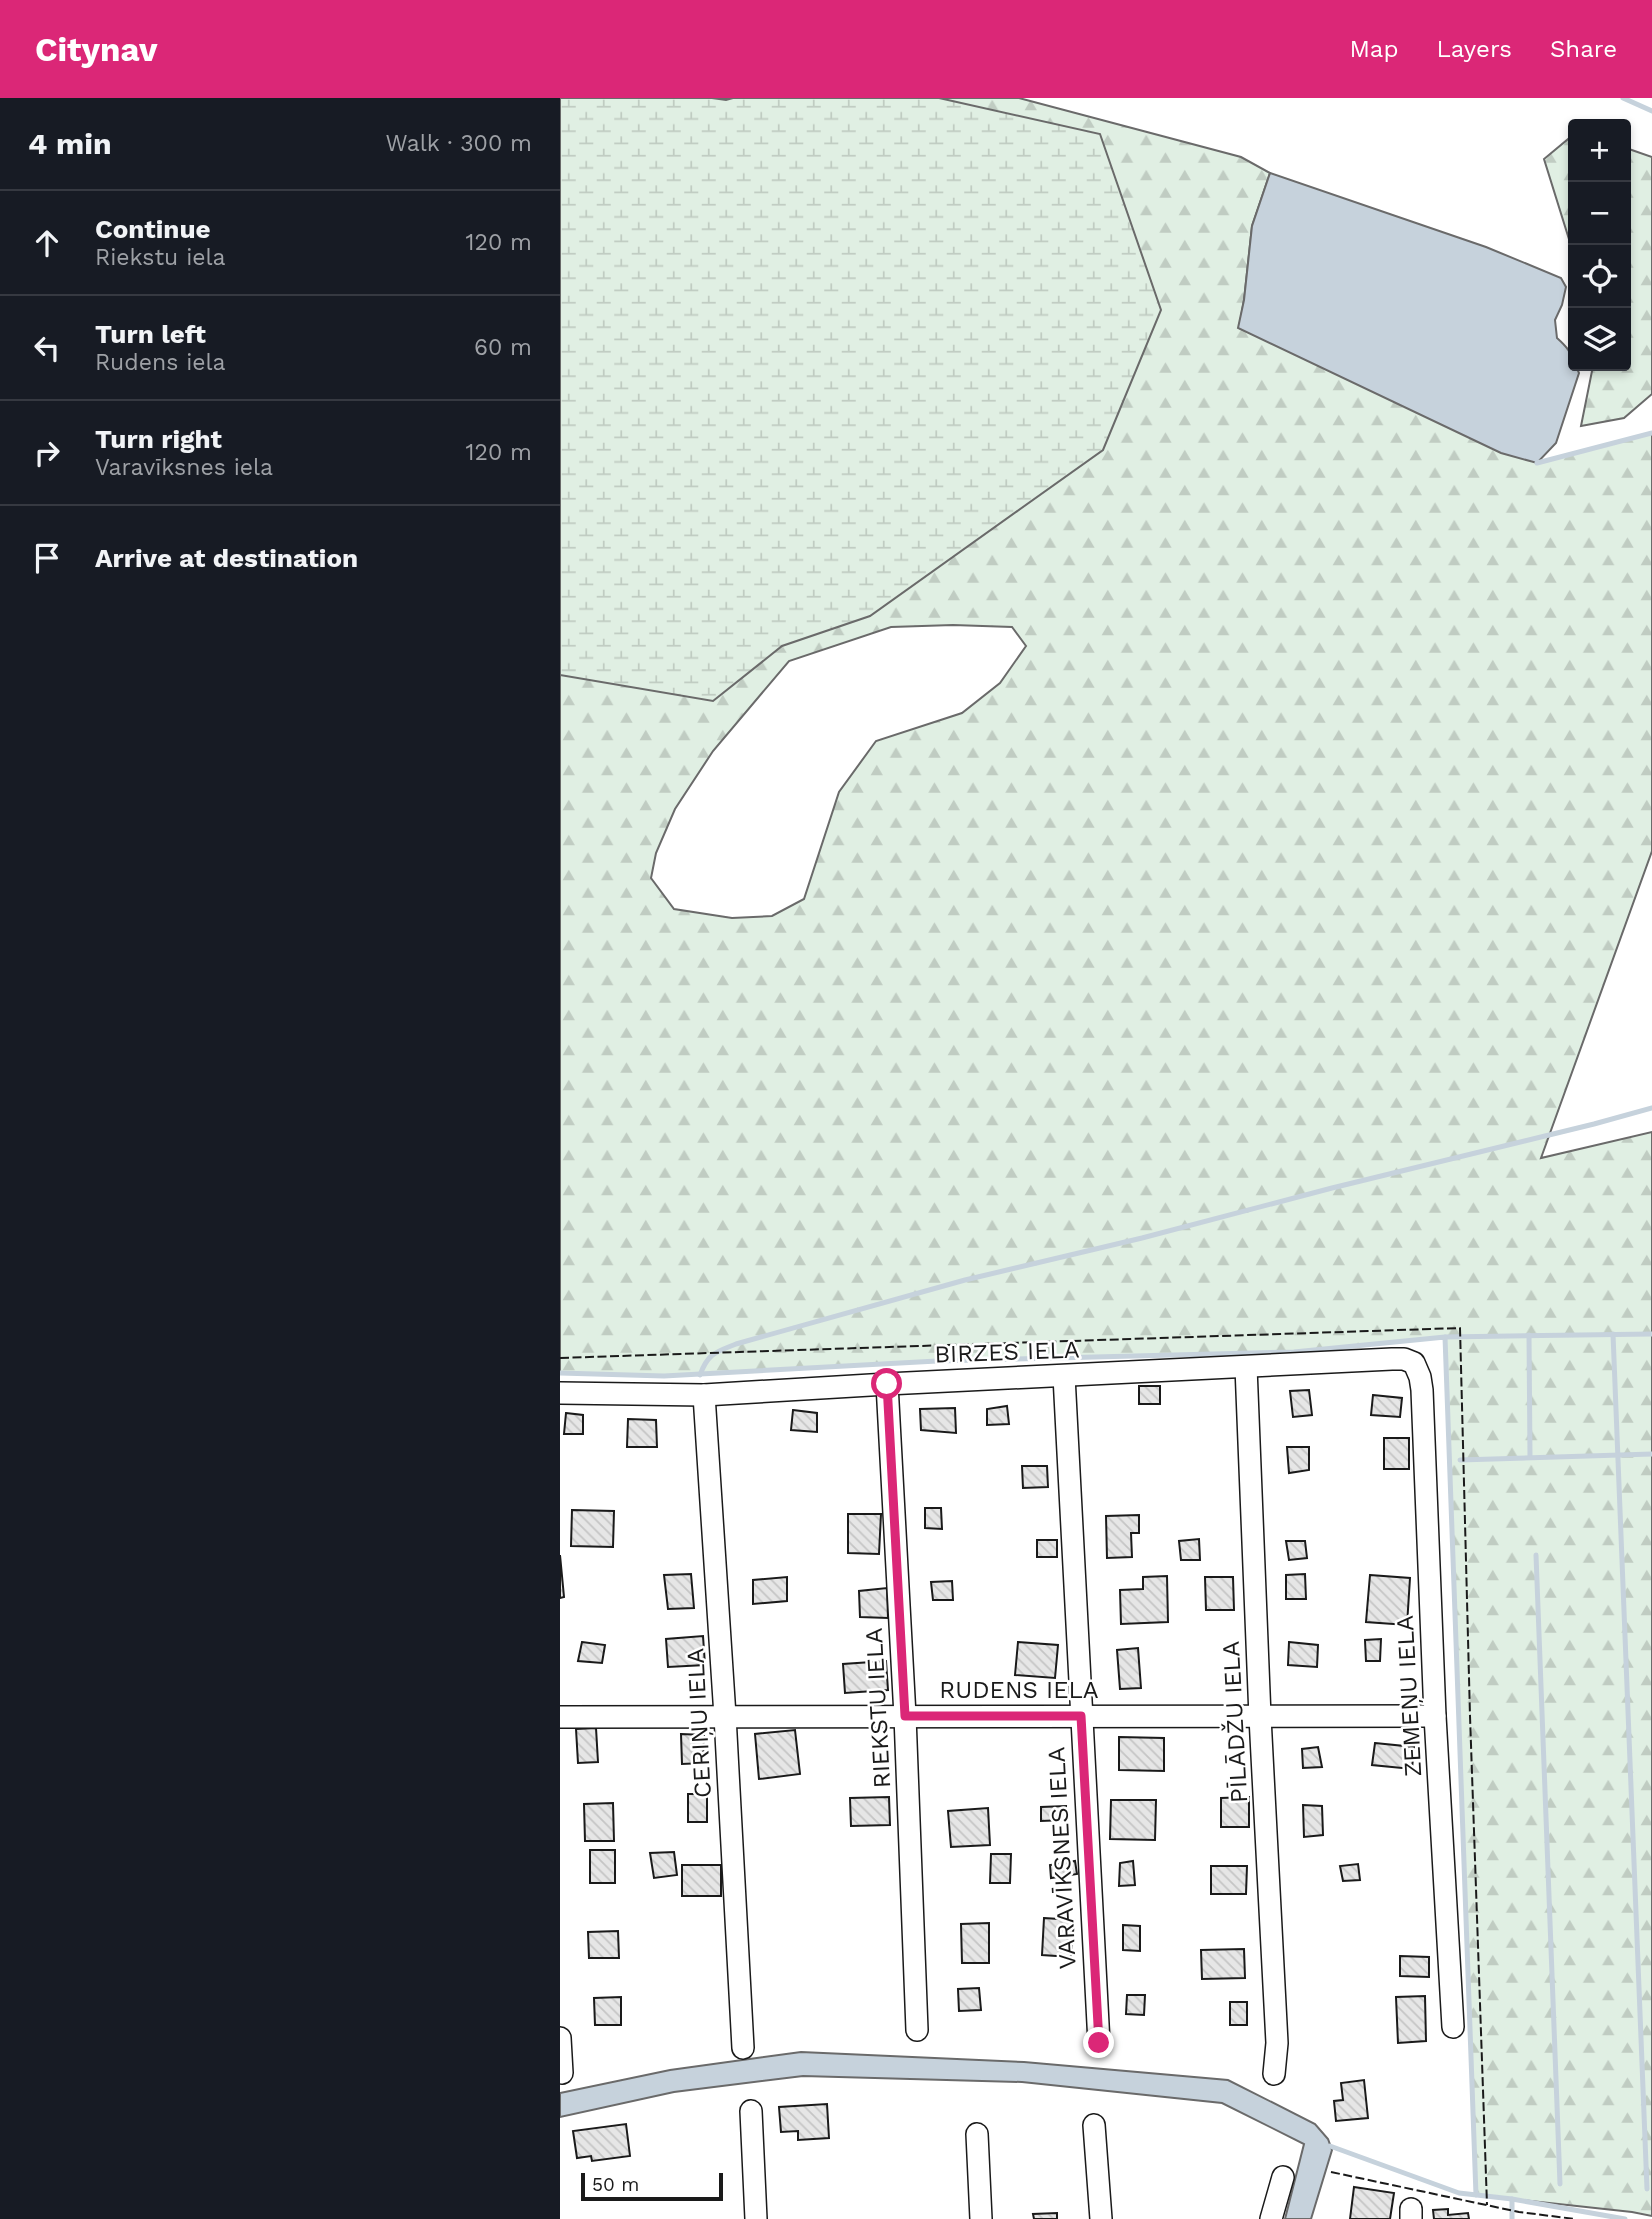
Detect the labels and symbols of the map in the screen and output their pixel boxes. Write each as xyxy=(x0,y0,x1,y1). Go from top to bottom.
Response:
street label: BIRZES IELA xyxy=(934,1335,1080,1369)
route start xyxy=(871,1368,902,1399)
street label: ZEMEŅU IELA xyxy=(1391,1614,1427,1777)
street label: RIEKSTU IELA xyxy=(860,1627,896,1789)
street label: PĪLĀDŽU IELA xyxy=(1217,1640,1253,1804)
street label: CERIŅU IELA xyxy=(681,1647,717,1799)
street label: RUDENS IELA xyxy=(939,1676,1099,1704)
street label: VARAVĪKSNES IELA xyxy=(1042,1746,1082,1970)
route end xyxy=(1083,2027,1114,2058)
scale bar xyxy=(581,2170,723,2202)

